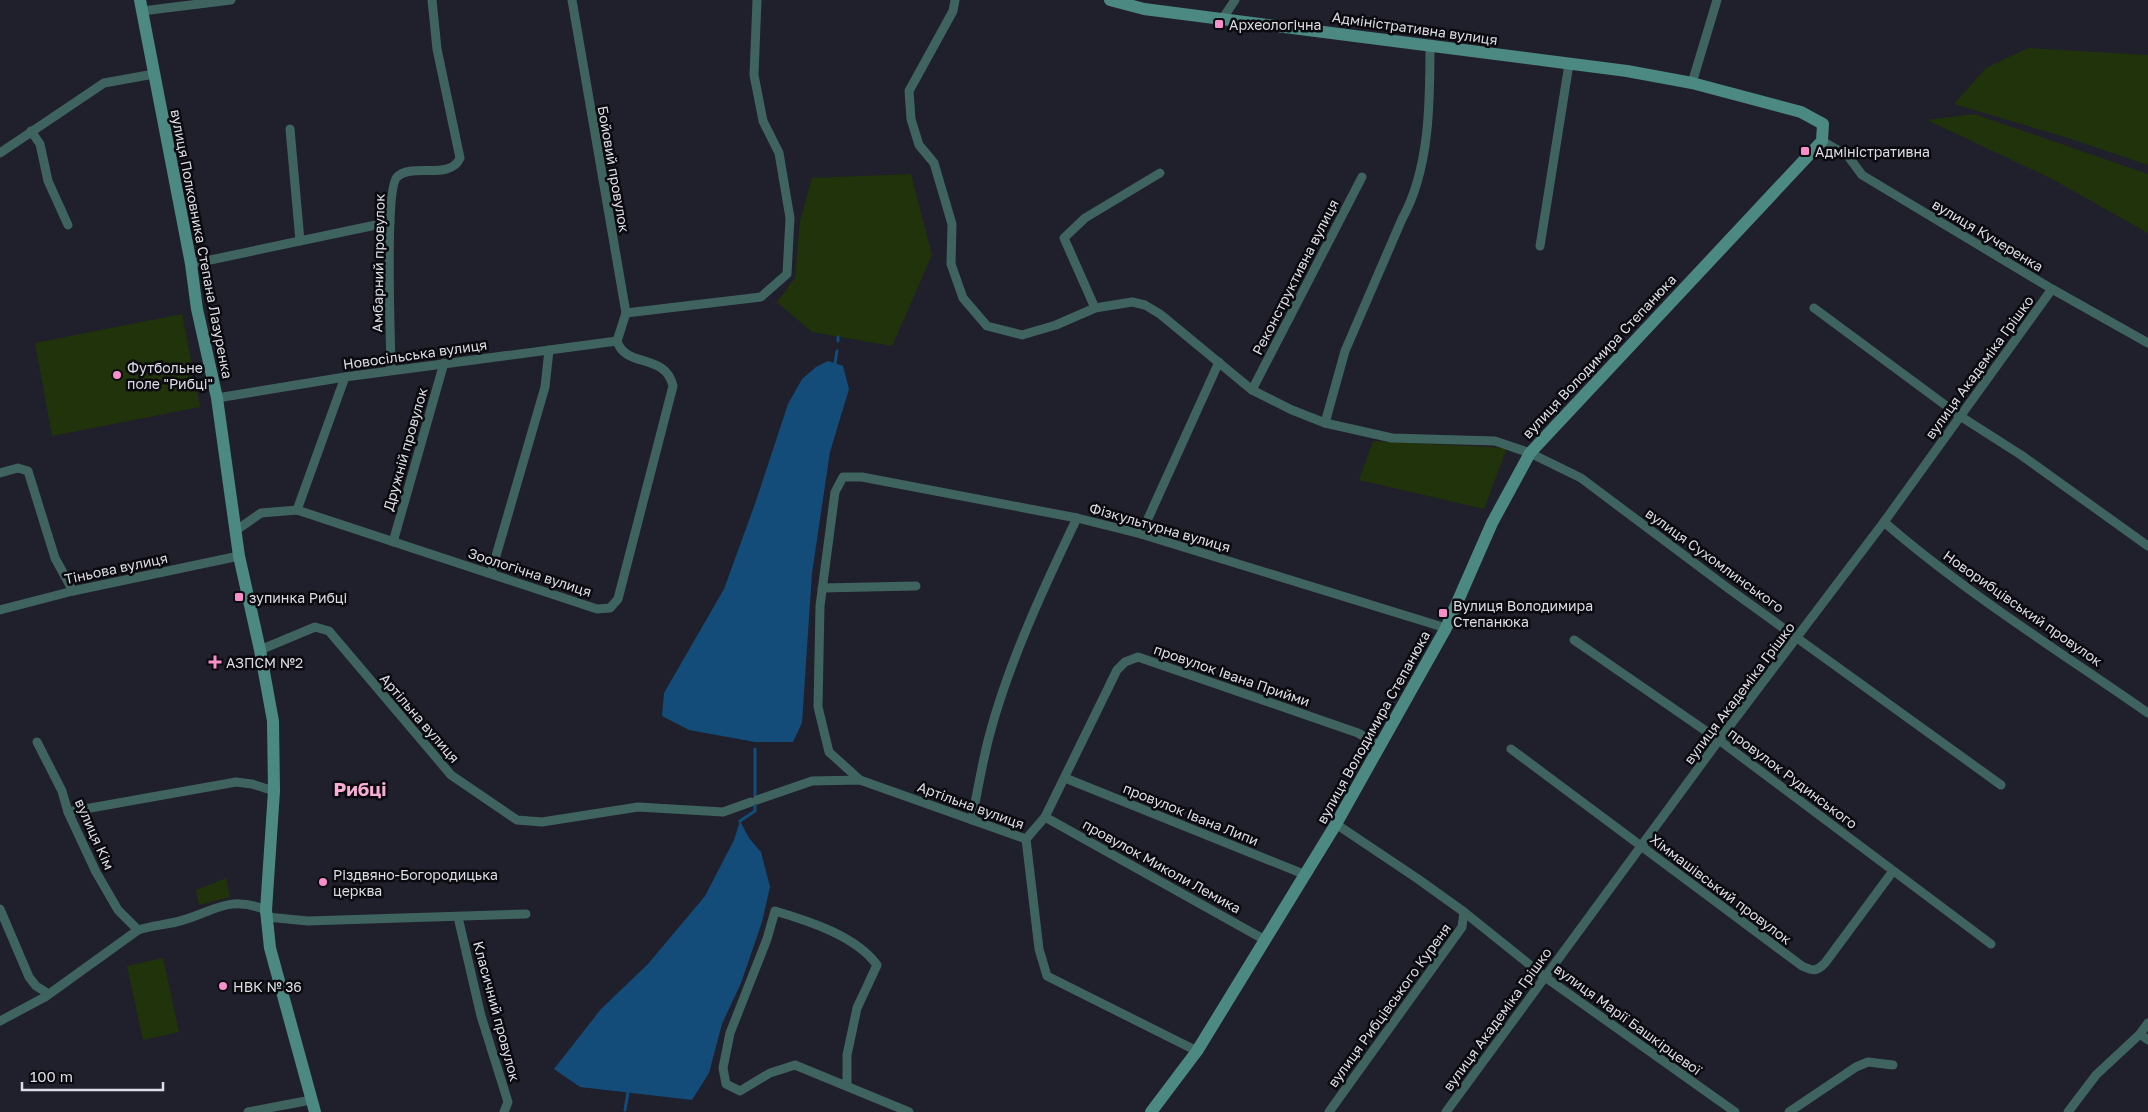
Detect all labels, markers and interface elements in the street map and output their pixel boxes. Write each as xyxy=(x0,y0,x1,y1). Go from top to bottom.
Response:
street label: Адміністративна вулиця xyxy=(1331,8,1499,48)
place label: Археологічна xyxy=(1229,16,1322,33)
marker: Археологічна xyxy=(1213,18,1225,30)
street label: Бойовий провулок xyxy=(594,104,634,234)
street label: вулиця Полковника Степана Лазуренка xyxy=(167,108,237,380)
place label: Адміністративна xyxy=(1815,143,1930,160)
marker: Адміністративна xyxy=(1799,145,1811,157)
street label: Амбарний провулок xyxy=(368,194,388,332)
street label: вулиця Кучеренка xyxy=(1929,195,2047,275)
street label: Реконструктивна вулиця xyxy=(1248,196,1342,358)
street label: вулиця Володимира Степанюка xyxy=(1518,271,1680,441)
street label: вулиця Академіка Грішко xyxy=(1921,292,2037,442)
street label: Новосільська вулиця xyxy=(342,335,488,373)
place label: Футбольне поле "Рибці" xyxy=(127,359,213,392)
marker: Футбольне поле "Рибці" xyxy=(111,369,123,381)
street label: Дружній провулок xyxy=(379,385,431,513)
street label: Фізкультурна вулиця xyxy=(1087,499,1233,555)
street label: вулиця Сухомлинського xyxy=(1643,504,1787,616)
street label: Зоологічна вулиця xyxy=(466,544,594,600)
street label: Новорибцівський провулок xyxy=(1940,547,2106,669)
street label: Тіньова вулиця xyxy=(63,549,169,587)
place label: зупинка Рибці xyxy=(249,589,347,606)
marker: зупинка Рибці xyxy=(233,591,245,603)
place label: Вулиця Володимира Степанюка xyxy=(1453,597,1593,630)
marker: Вулиця Володимира Степанюка xyxy=(1437,607,1449,619)
street label: вулиця Академіка Грішко xyxy=(1680,619,1798,767)
street label: вулиця Володимира Степанюка xyxy=(1313,628,1433,826)
street label: провулок Івана Прийми xyxy=(1152,640,1312,710)
place label: АЗПСМ №2 xyxy=(226,654,303,671)
marker: АЗПСМ №2 xyxy=(208,655,222,669)
street label: Артільна вулиця xyxy=(377,670,463,766)
street label: провулок Рудинського xyxy=(1725,724,1861,832)
district label: Рибці xyxy=(333,777,387,800)
street label: Артільна вулиця xyxy=(915,778,1027,832)
street label: провулок Івана Липи xyxy=(1121,779,1261,849)
street label: вулиця Кім xyxy=(72,796,118,872)
street label: провулок Миколи Лемика xyxy=(1080,815,1244,917)
street label: Хіммашівський провулок xyxy=(1647,830,1795,948)
place label: Різдвяно-Богородицька церква xyxy=(333,866,498,899)
marker: Різдвяно-Богородицька церква xyxy=(317,876,329,888)
street label: вулиця Рибцівського Куреня xyxy=(1324,920,1454,1090)
street label: Класичний провулок xyxy=(470,939,524,1083)
street label: вулиця Академіка Грішко xyxy=(1439,944,1555,1094)
street label: вулиця Марії Башкірцевої xyxy=(1551,960,1706,1079)
place label: НВК № 36 xyxy=(233,978,302,995)
marker: НВК № 36 xyxy=(217,980,229,992)
scale bar xyxy=(22,1060,164,1092)
text: 100 m xyxy=(30,1067,73,1085)

